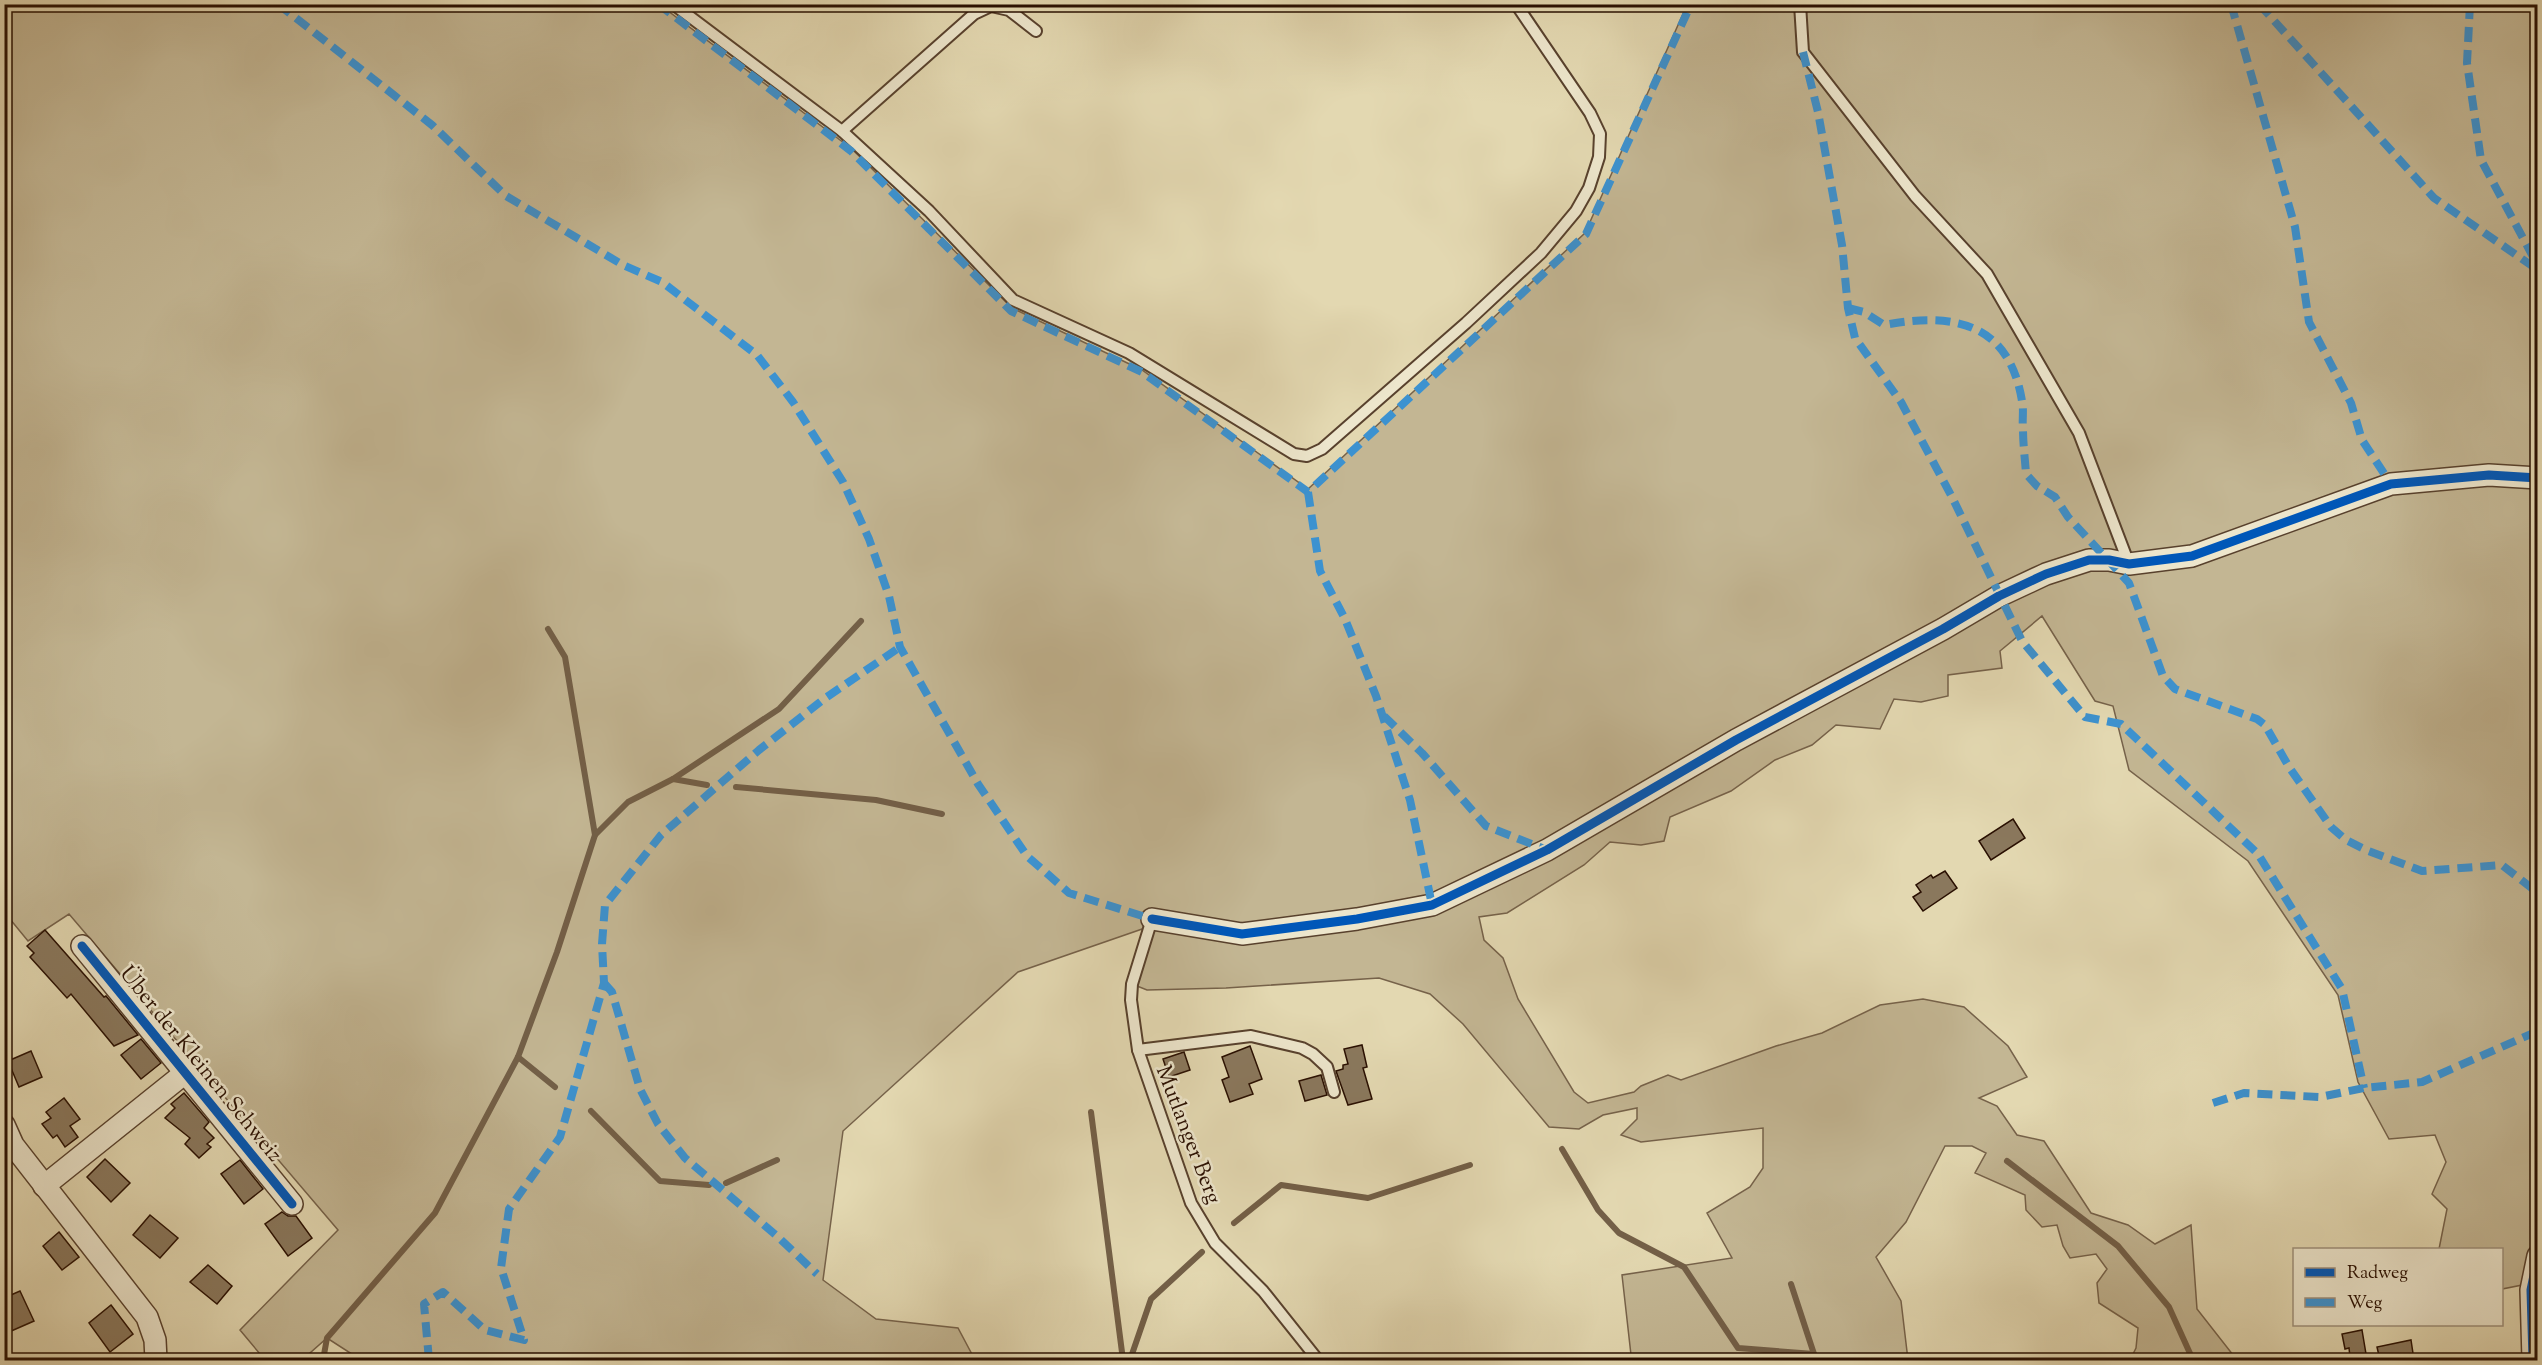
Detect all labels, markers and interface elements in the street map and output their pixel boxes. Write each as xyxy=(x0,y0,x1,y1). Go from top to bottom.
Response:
street label: Über der Kleinen Schweiz xyxy=(110,959,290,1170)
street label: Mutlanger Berg xyxy=(1146,1061,1228,1209)
legend xyxy=(2293,1248,2503,1326)
text: Radweg xyxy=(2347,1261,2408,1287)
text: Weg xyxy=(2347,1291,2383,1317)

